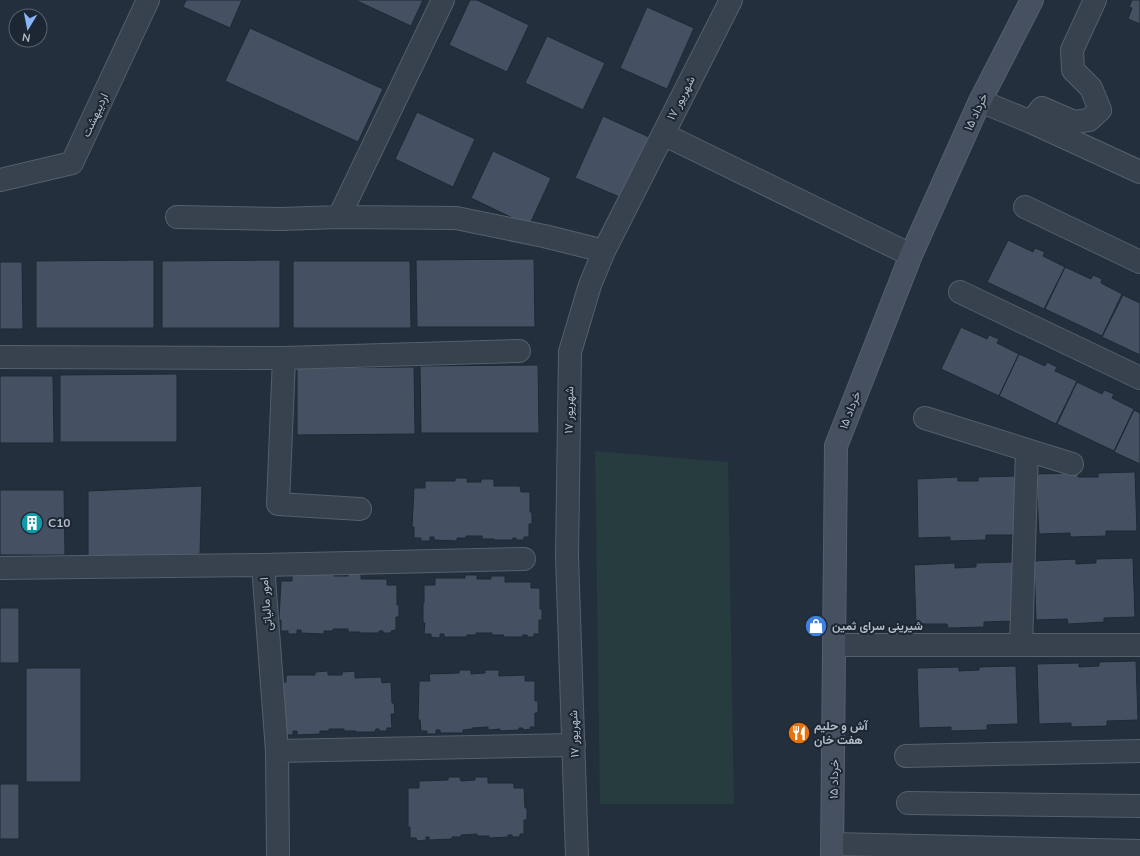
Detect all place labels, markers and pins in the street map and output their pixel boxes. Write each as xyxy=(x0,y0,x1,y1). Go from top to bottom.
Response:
building icon: C10 xyxy=(19,510,45,536)
place label: C10 xyxy=(48,515,71,531)
shop icon: شیرینی سرای ثمین xyxy=(803,613,829,639)
place label: شیرینی سرای ثمین xyxy=(832,618,923,634)
place label: آش و حلیم هفت خان xyxy=(814,718,869,748)
restaurant icon: آش و حلیم هفت خان xyxy=(786,720,812,746)

